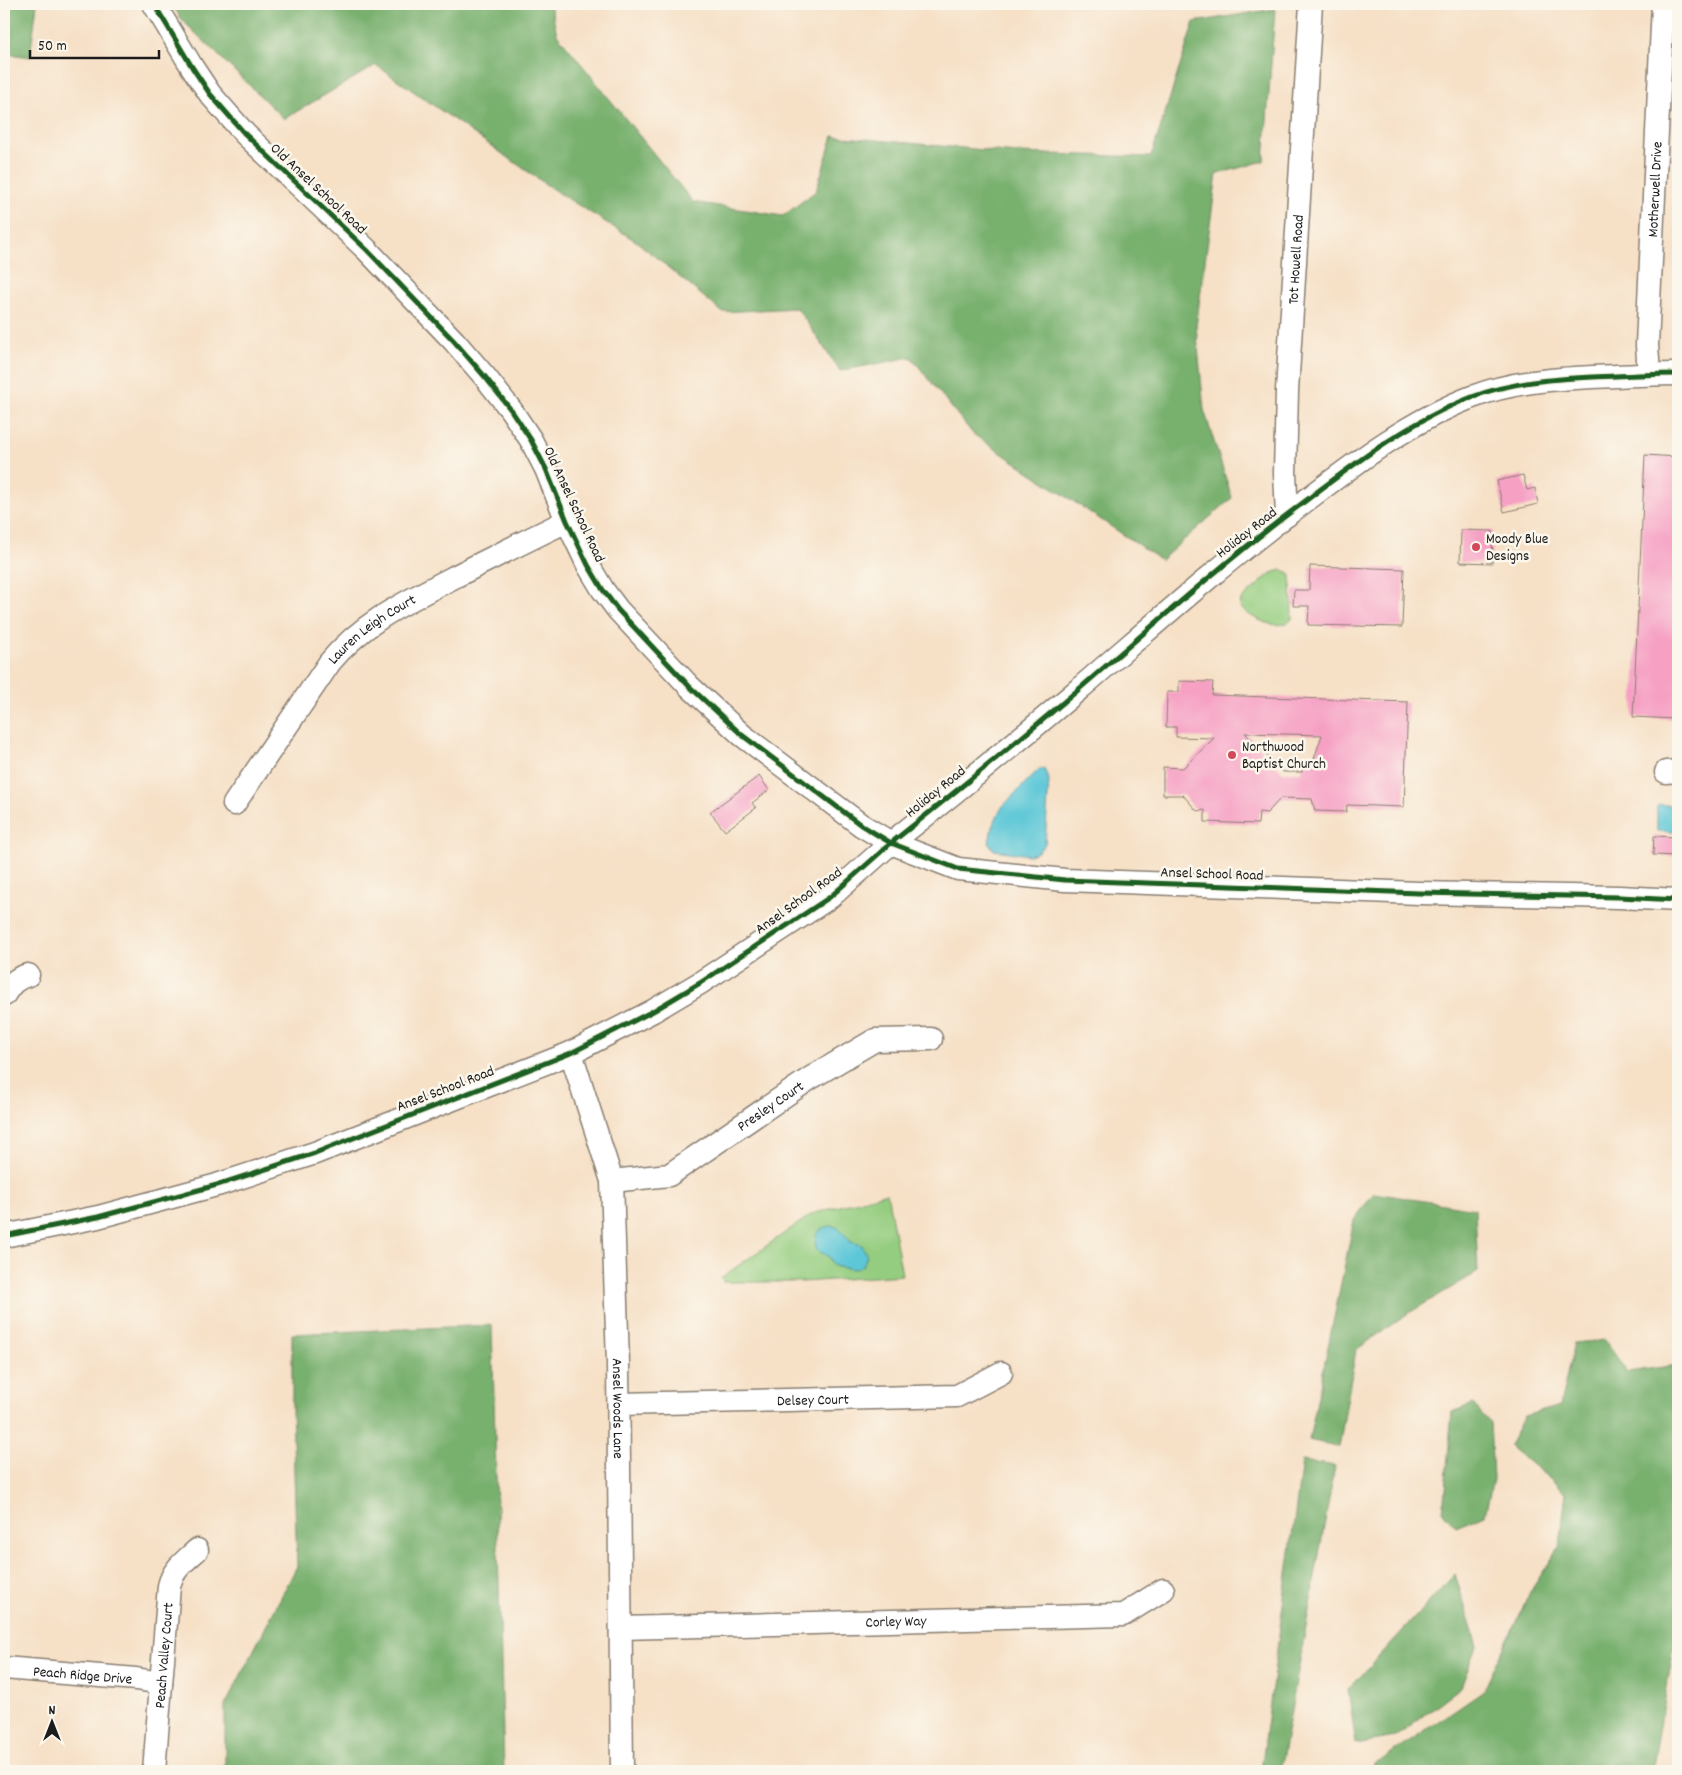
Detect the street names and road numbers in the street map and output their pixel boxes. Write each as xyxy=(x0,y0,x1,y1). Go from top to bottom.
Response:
street label: Old Ansel School Road xyxy=(264,139,371,240)
street label: Motherwell Drive xyxy=(1643,141,1670,238)
street label: Tot Howell Road xyxy=(1283,214,1311,305)
street label: Old Ansel School Road xyxy=(537,443,610,566)
street label: Holiday Road xyxy=(1212,503,1282,565)
street label: Lauren Leigh Court xyxy=(324,590,421,670)
street label: Holiday Road xyxy=(901,761,971,824)
street label: Ansel School Road xyxy=(751,862,847,941)
street label: Ansel School Road xyxy=(1160,862,1264,888)
street label: Ansel School Road xyxy=(394,1061,498,1119)
street label: Presley Court xyxy=(733,1076,810,1138)
street label: Ansel Woods Lane xyxy=(605,1358,628,1459)
street label: Delsey Court xyxy=(777,1390,850,1413)
street label: Peach Valley Court xyxy=(150,1601,181,1709)
street label: Corley Way xyxy=(865,1611,928,1635)
street label: Peach Ridge Drive xyxy=(32,1661,133,1692)

